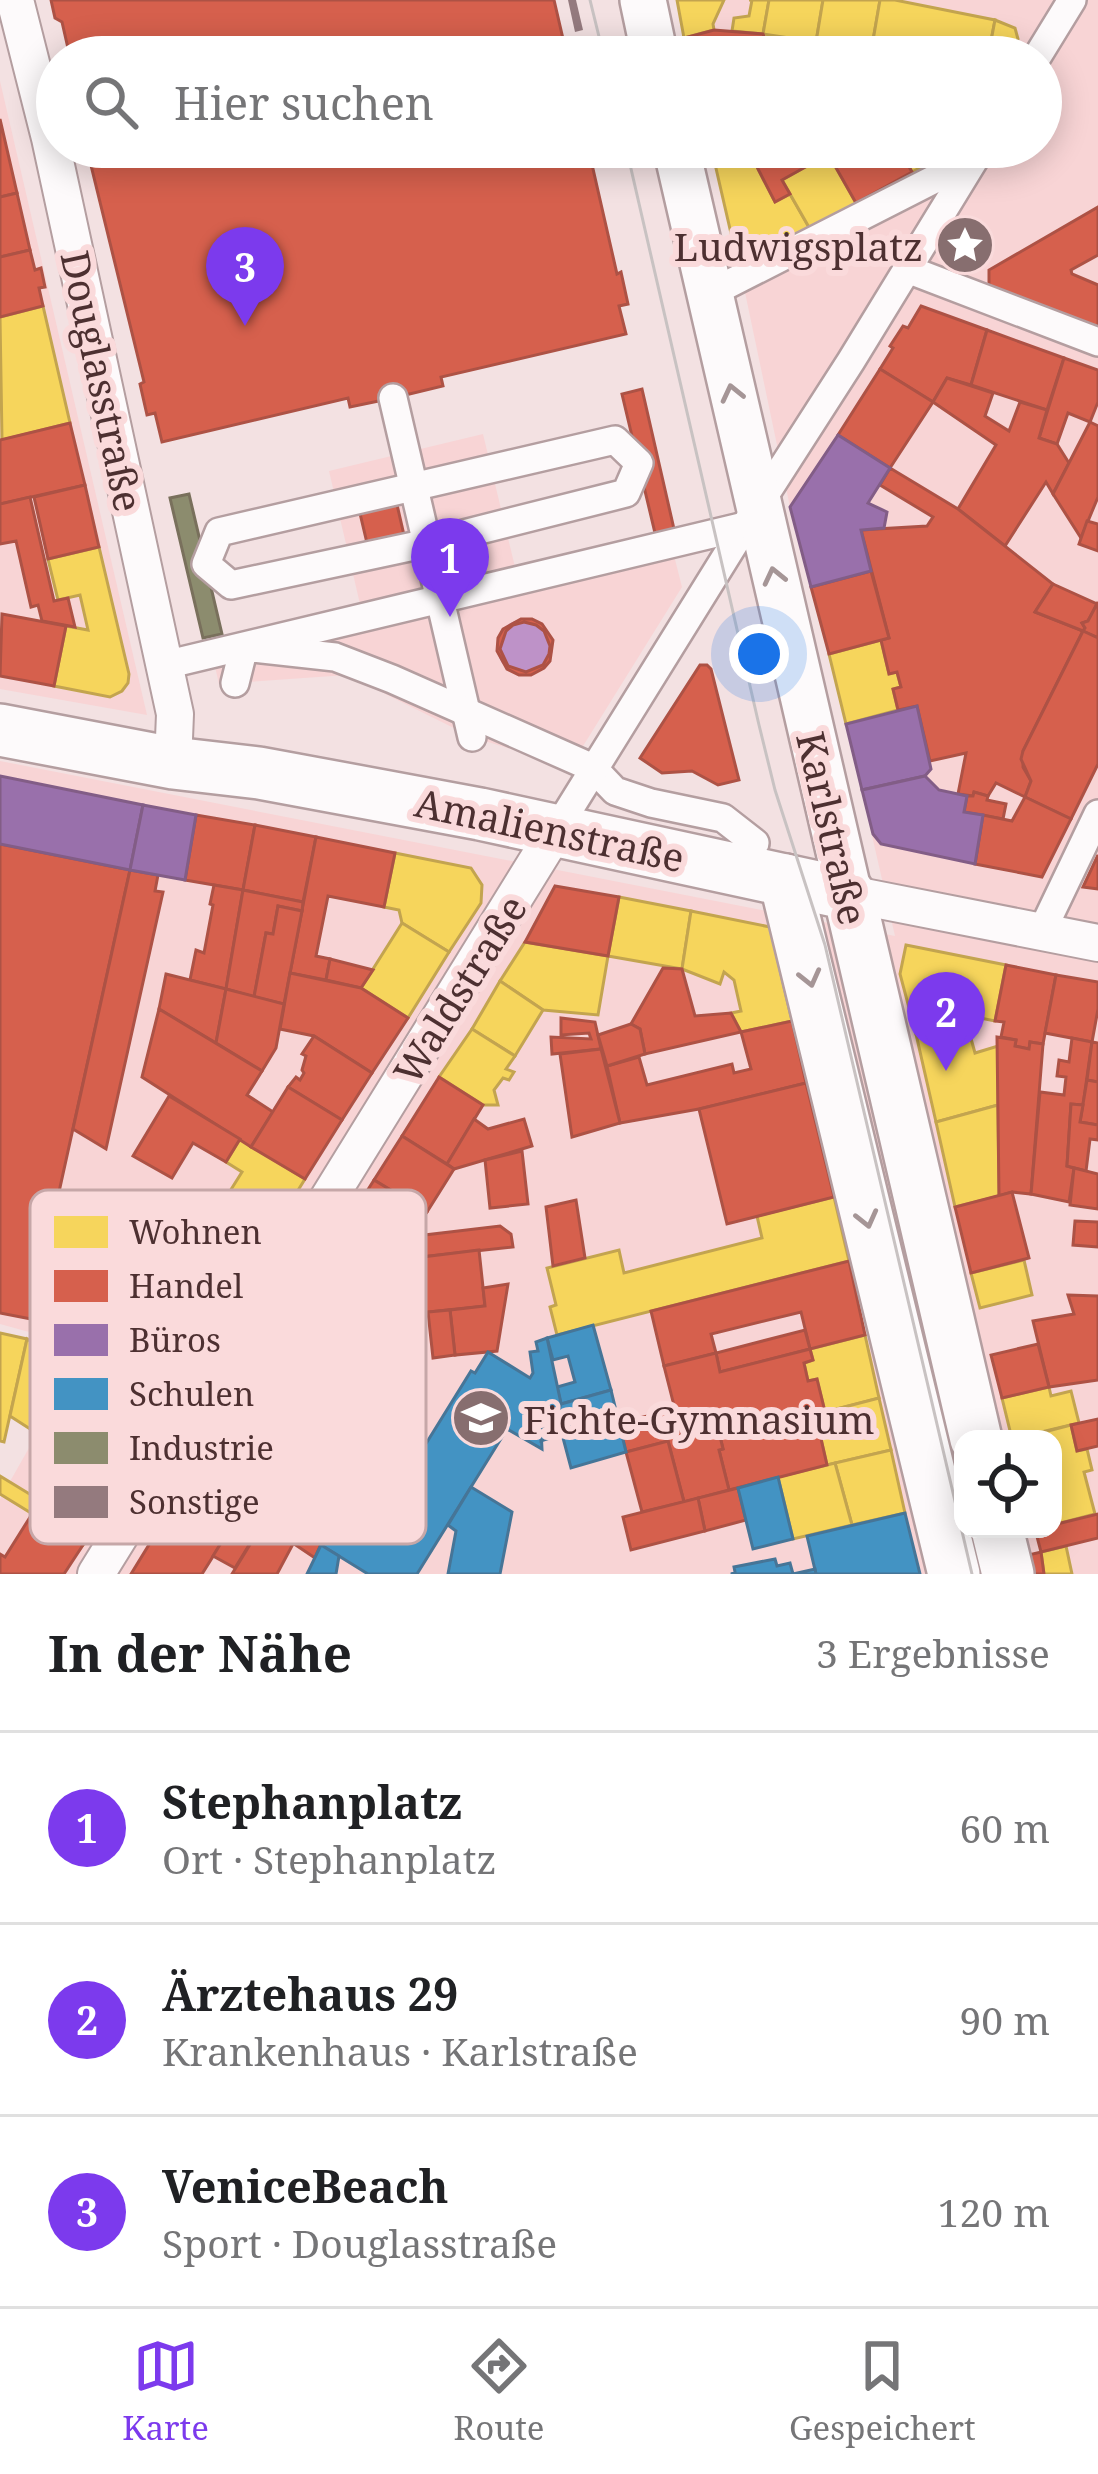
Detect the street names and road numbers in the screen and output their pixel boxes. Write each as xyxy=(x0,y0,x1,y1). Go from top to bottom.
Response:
street label: Douglasstraße xyxy=(50,246,156,516)
street label: Karlstraße xyxy=(785,726,881,930)
street label: Amalienstraße xyxy=(411,775,689,883)
street label: Waldstraße xyxy=(380,885,538,1093)

